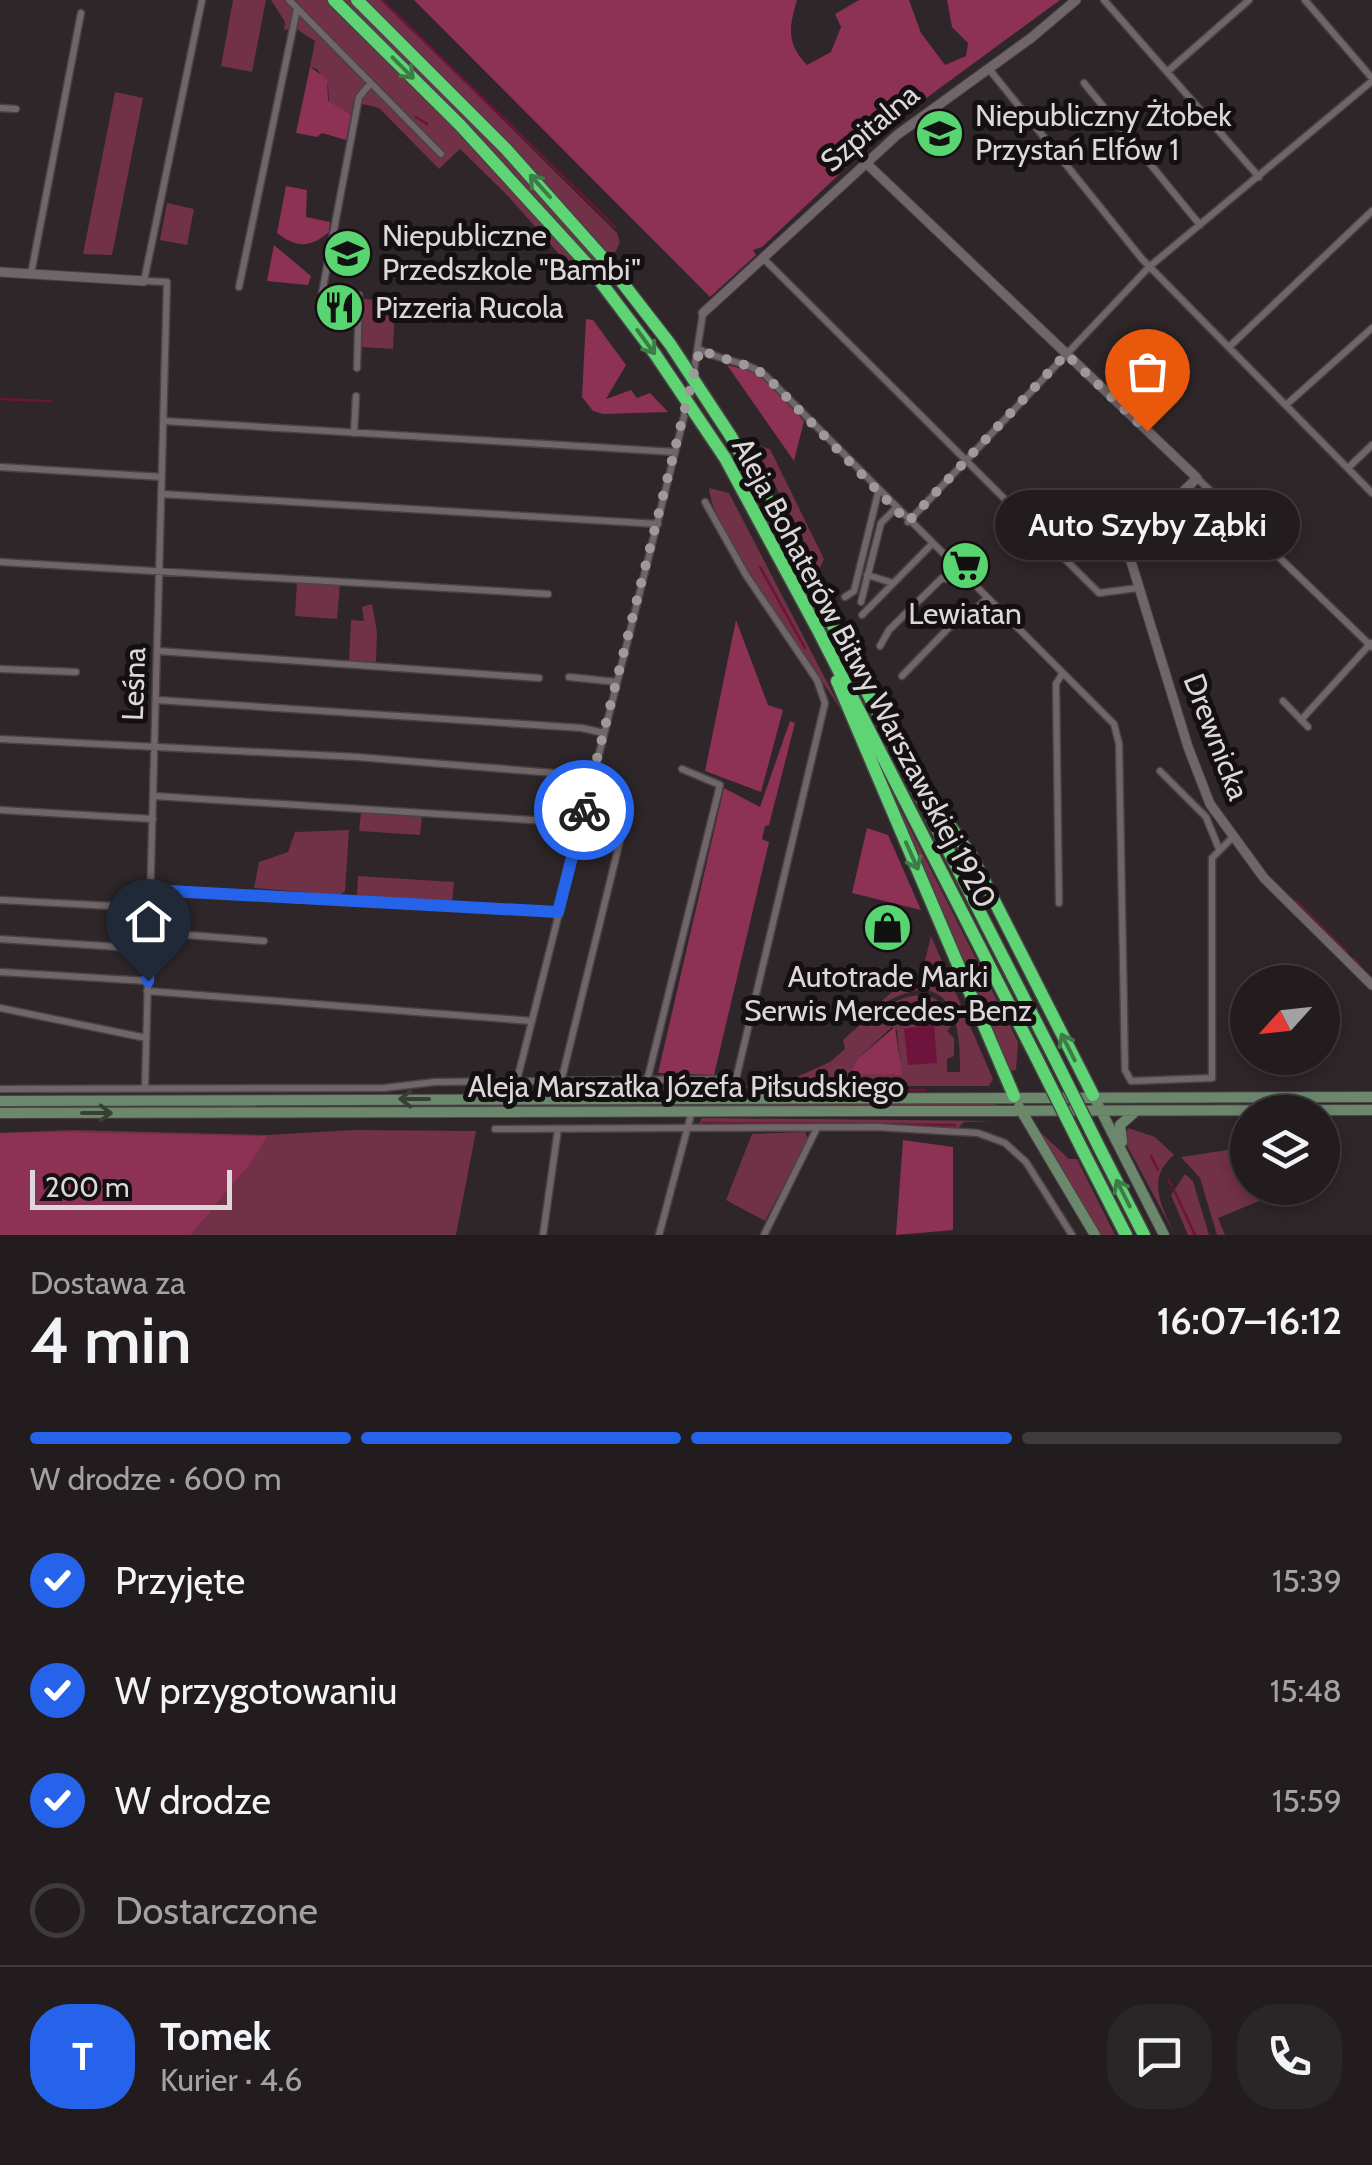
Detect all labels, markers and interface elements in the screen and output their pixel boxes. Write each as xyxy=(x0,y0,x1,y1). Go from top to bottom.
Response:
one-way arrow xyxy=(391,56,415,80)
street label: Szpitalna xyxy=(813,75,927,179)
place label: Niepubliczny Żłobek Przystań Elfów 1 xyxy=(975,97,1232,168)
school or university icon: Niepubliczny Żłobek Przystań Elfów 1 xyxy=(914,107,966,159)
one-way arrow xyxy=(529,174,552,199)
place label: Niepubliczne Przedszkole "Bambi" xyxy=(382,217,641,288)
school or university icon: Niepubliczne Przedszkole "Bambi" xyxy=(321,227,373,279)
restaurant icon: Pizzeria Rucola xyxy=(314,282,366,334)
place label: Pizzeria Rucola xyxy=(375,289,564,326)
one-way arrow xyxy=(636,328,657,355)
pin xyxy=(1105,329,1190,432)
icon: bag xyxy=(1120,344,1175,399)
street label: Aleja Bohaterów Bitwy Warszawskiej 1920 xyxy=(724,431,1005,914)
callout: Auto Szyby Ząbki xyxy=(994,491,1300,561)
text: Auto Szyby Ząbki xyxy=(1028,505,1267,544)
supermarket icon: Lewiatan xyxy=(939,539,991,591)
place label: Lewiatan xyxy=(908,595,1022,632)
street label: Leśna xyxy=(114,646,153,721)
street label: Drewnicka xyxy=(1175,668,1258,806)
courier xyxy=(534,760,634,860)
icon: bike xyxy=(557,783,612,838)
one-way arrow xyxy=(904,840,922,871)
pin xyxy=(106,879,191,982)
icon: home xyxy=(121,894,176,949)
shop icon: Autotrade Marki Serwis Mercedes-Benz xyxy=(862,902,914,954)
place label: Autotrade Marki Serwis Mercedes-Benz xyxy=(744,958,1032,1029)
north arrow xyxy=(1230,965,1340,1075)
map controls xyxy=(1230,965,1340,1205)
one-way arrow xyxy=(1058,1033,1077,1063)
street label: Aleja Marszałka Józefa Piłsudskiego xyxy=(468,1068,904,1105)
one-way arrow xyxy=(399,1090,432,1108)
button: layers xyxy=(1230,1095,1340,1205)
one-way arrow xyxy=(80,1104,113,1122)
scale bar xyxy=(30,1165,232,1210)
text: 200 m xyxy=(45,1170,130,1204)
one-way arrow xyxy=(1113,1178,1132,1208)
text: Dostawa za xyxy=(30,1263,186,1302)
text: 16:07–16:12 xyxy=(1157,1297,1342,1344)
text: 4 min xyxy=(30,1300,192,1379)
text: W drodze · 600 m xyxy=(30,1459,282,1498)
icon: check xyxy=(30,1553,85,1608)
text: Przyjęte xyxy=(115,1557,245,1604)
text: 15:39 xyxy=(1272,1561,1342,1600)
icon: check xyxy=(30,1663,85,1718)
text: W przygotowaniu xyxy=(115,1667,397,1714)
text: 15:48 xyxy=(1270,1671,1342,1710)
icon: check xyxy=(30,1773,85,1828)
text: W drodze xyxy=(115,1777,271,1824)
text: 15:59 xyxy=(1272,1781,1342,1820)
text: Dostarczone xyxy=(115,1887,318,1934)
button: chat xyxy=(1107,2004,1212,2109)
button: phone xyxy=(1237,2004,1342,2109)
text: Tomek xyxy=(160,2013,271,2060)
text: T xyxy=(72,2033,93,2080)
text: Kurier · 4.6 xyxy=(160,2060,302,2099)

